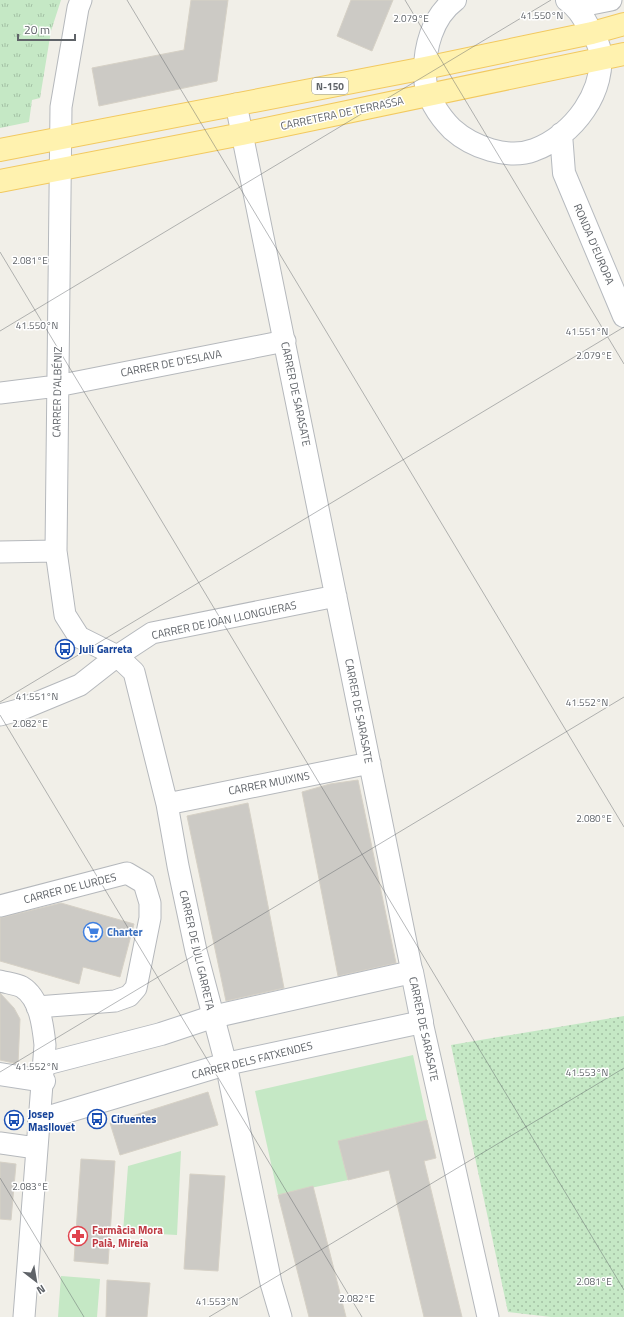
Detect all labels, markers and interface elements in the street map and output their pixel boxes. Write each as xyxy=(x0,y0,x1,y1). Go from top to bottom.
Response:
text: 41.550°N xyxy=(521,8,563,23)
text: 2.079°E xyxy=(393,11,429,26)
scale bar xyxy=(18,16,75,42)
text: 20 m xyxy=(24,20,50,39)
road number: N-150 xyxy=(312,78,348,94)
street label: CARRETERA DE TERRASSA xyxy=(279,92,405,134)
street label: RONDA D'EUROPA xyxy=(570,201,618,287)
text: 2.081°E xyxy=(12,253,48,268)
text: 41.550°N xyxy=(16,318,58,333)
text: 41.551°N xyxy=(566,324,608,339)
street label: CARRER DE SARASATE xyxy=(277,340,315,448)
street label: CARRER DE D'ESLAVA xyxy=(119,345,223,381)
street label: CARRER D'ALBÉNIZ xyxy=(48,346,66,438)
text: 2.079°E xyxy=(576,348,612,363)
street label: CARRER DE JOAN LLONGUERAS xyxy=(150,597,298,643)
bus stop icon: Juli Garreta xyxy=(54,638,76,660)
place label: Juli Garreta xyxy=(79,641,133,657)
street label: CARRER DE SARASATE xyxy=(341,657,377,765)
text: 41.551°N xyxy=(16,689,58,704)
text: 41.552°N xyxy=(566,695,608,710)
text: 2.082°E xyxy=(12,716,48,731)
street label: CARRER MUIXINS xyxy=(227,767,311,799)
text: 2.080°E xyxy=(576,811,612,826)
street label: CARRER DE LURDES xyxy=(22,869,118,907)
street label: CARRER DE JULI GARRETA xyxy=(175,889,219,1012)
supermarket icon: Charter xyxy=(82,921,104,943)
place label: Charter xyxy=(107,924,142,940)
street label: CARRER DE SARASATE xyxy=(405,975,443,1083)
street label: CARRER DELS FATXENDES xyxy=(190,1037,314,1083)
text: 41.552°N xyxy=(16,1059,58,1074)
text: 41.553°N xyxy=(566,1065,608,1080)
place label: Josep Masllovet xyxy=(28,1106,75,1135)
bus stop icon: Cifuentes xyxy=(86,1108,108,1130)
bus stop icon: Josep Masllovet xyxy=(3,1109,25,1131)
place label: Cifuentes xyxy=(111,1111,156,1127)
text: 2.083°E xyxy=(12,1179,48,1194)
place label: Farmàcia Mora Palà, Mireia xyxy=(92,1222,163,1251)
pharmacy icon: Farmàcia Mora Palà, Mireia xyxy=(67,1225,89,1247)
north arrow xyxy=(16,1261,56,1301)
text: 2.081°E xyxy=(576,1274,612,1289)
text: N xyxy=(34,1281,49,1298)
text: 2.082°E xyxy=(339,1291,375,1306)
text: 41.553°N xyxy=(196,1294,238,1309)

